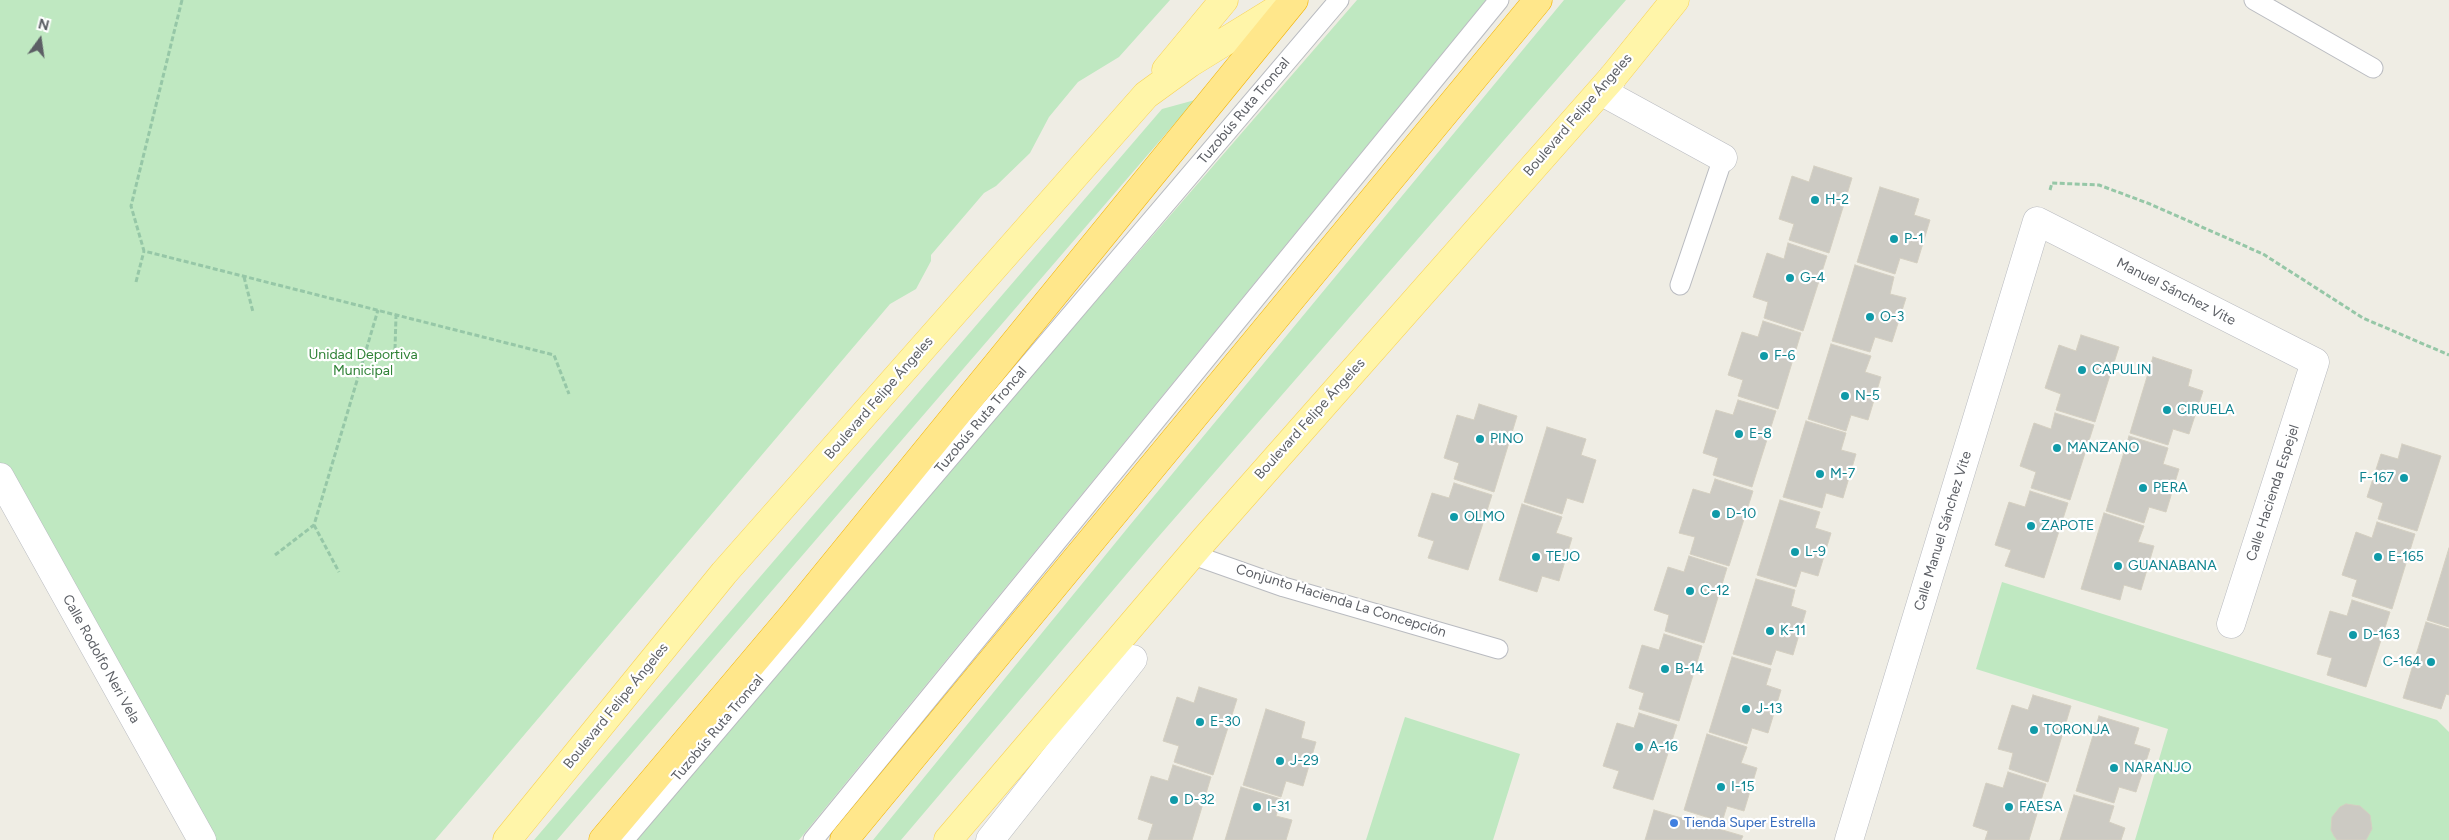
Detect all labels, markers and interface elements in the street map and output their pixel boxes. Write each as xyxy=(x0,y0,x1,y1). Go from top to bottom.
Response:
north arrow xyxy=(15,15,65,65)
text: N xyxy=(36,15,51,35)
street label: Boulevard Felipe Ángeles xyxy=(1520,50,1636,180)
street label: Tuzobús Ruta Troncal xyxy=(1195,54,1293,168)
place label: H-2 xyxy=(1825,192,1849,208)
marker: H-2 xyxy=(1809,194,1821,206)
place label: P-1 xyxy=(1904,231,1924,247)
marker: P-1 xyxy=(1888,233,1900,245)
street label: Manuel Sánchez Vite xyxy=(2114,255,2238,329)
place label: G-4 xyxy=(1800,270,1825,286)
marker: G-4 xyxy=(1784,272,1796,284)
place label: O-3 xyxy=(1880,309,1904,325)
marker: O-3 xyxy=(1864,311,1876,323)
street label: Boulevard Felipe Ángeles xyxy=(821,333,937,463)
park label: Unidad Deportiva Municipal xyxy=(308,347,418,380)
place label: F-6 xyxy=(1774,348,1795,364)
marker: F-6 xyxy=(1758,350,1770,362)
street label: Boulevard Felipe Ángeles xyxy=(1251,355,1369,483)
place label: CAPULIN xyxy=(2092,362,2151,378)
street label: Tuzobús Ruta Troncal xyxy=(932,363,1030,477)
marker: CAPULIN xyxy=(2076,364,2088,376)
place label: N-5 xyxy=(1855,388,1880,404)
marker: N-5 xyxy=(1839,390,1851,402)
place label: CIRUELA xyxy=(2177,402,2235,418)
marker: CIRUELA xyxy=(2161,404,2173,416)
street label: Calle Hacienda Espejel xyxy=(2243,423,2303,563)
place label: E-8 xyxy=(1749,426,1772,442)
marker: E-8 xyxy=(1733,428,1745,440)
place label: PINO xyxy=(1490,431,1524,447)
marker: PINO xyxy=(1474,433,1486,445)
place label: MANZANO xyxy=(2067,440,2139,456)
marker: MANZANO xyxy=(2051,442,2063,454)
street label: Calle Manuel Sánchez Vite xyxy=(1911,449,1975,613)
place label: M-7 xyxy=(1830,466,1855,482)
marker: M-7 xyxy=(1814,468,1826,480)
place label: F-167 xyxy=(2359,470,2394,486)
marker: F-167 xyxy=(2398,472,2410,484)
place label: PERA xyxy=(2153,480,2188,496)
marker: PERA xyxy=(2137,482,2149,494)
place label: D-10 xyxy=(1726,506,1756,522)
marker: D-10 xyxy=(1710,508,1722,520)
place label: OLMO xyxy=(1464,509,1505,525)
marker: OLMO xyxy=(1448,511,1460,523)
place label: ZAPOTE xyxy=(2041,518,2094,534)
marker: ZAPOTE xyxy=(2025,520,2037,532)
place label: L-9 xyxy=(1805,544,1826,560)
marker: L-9 xyxy=(1789,546,1801,558)
place label: TEJO xyxy=(1546,549,1580,565)
place label: E-165 xyxy=(2388,549,2424,565)
marker: TEJO xyxy=(1530,551,1542,563)
marker: E-165 xyxy=(2372,551,2384,563)
place label: GUANABANA xyxy=(2128,558,2217,574)
marker: GUANABANA xyxy=(2112,560,2124,572)
street label: Conjunto Hacienda La Concepción xyxy=(1234,561,1448,641)
place label: C-12 xyxy=(1700,583,1730,599)
marker: C-12 xyxy=(1684,585,1696,597)
street label: Calle Rodolfo Neri Vela xyxy=(59,592,143,726)
place label: K-11 xyxy=(1780,623,1806,639)
marker: K-11 xyxy=(1764,625,1776,637)
place label: D-163 xyxy=(2363,627,2400,643)
marker: D-163 xyxy=(2347,629,2359,641)
street label: Boulevard Felipe Ángeles xyxy=(560,640,672,772)
place label: C-164 xyxy=(2383,654,2421,670)
marker: C-164 xyxy=(2425,656,2437,668)
place label: B-14 xyxy=(1675,661,1704,677)
marker: B-14 xyxy=(1659,663,1671,675)
street label: Tuzobús Ruta Troncal xyxy=(669,671,767,785)
place label: J-13 xyxy=(1756,701,1782,717)
marker: J-13 xyxy=(1740,703,1752,715)
place label: E-30 xyxy=(1210,714,1241,730)
marker: E-30 xyxy=(1194,716,1206,728)
place label: TORONJA xyxy=(2044,722,2110,738)
marker: TORONJA xyxy=(2028,724,2040,736)
place label: A-16 xyxy=(1649,739,1678,755)
marker: A-16 xyxy=(1633,741,1645,753)
place label: J-29 xyxy=(1290,753,1319,769)
marker: J-29 xyxy=(1274,755,1286,767)
place label: NARANJO xyxy=(2124,760,2191,776)
marker: NARANJO xyxy=(2108,762,2120,774)
place label: I-15 xyxy=(1731,779,1754,795)
marker: I-15 xyxy=(1715,781,1727,793)
place label: D-32 xyxy=(1184,792,1215,808)
marker: D-32 xyxy=(1168,794,1180,806)
place label: I-31 xyxy=(1267,799,1290,815)
place label: FAESA xyxy=(2019,799,2062,815)
marker: I-31 xyxy=(1251,801,1263,813)
marker: FAESA xyxy=(2003,801,2015,813)
place label: Tienda Super Estrella xyxy=(1684,815,1816,831)
marker: Tienda Super Estrella xyxy=(1668,817,1680,829)

